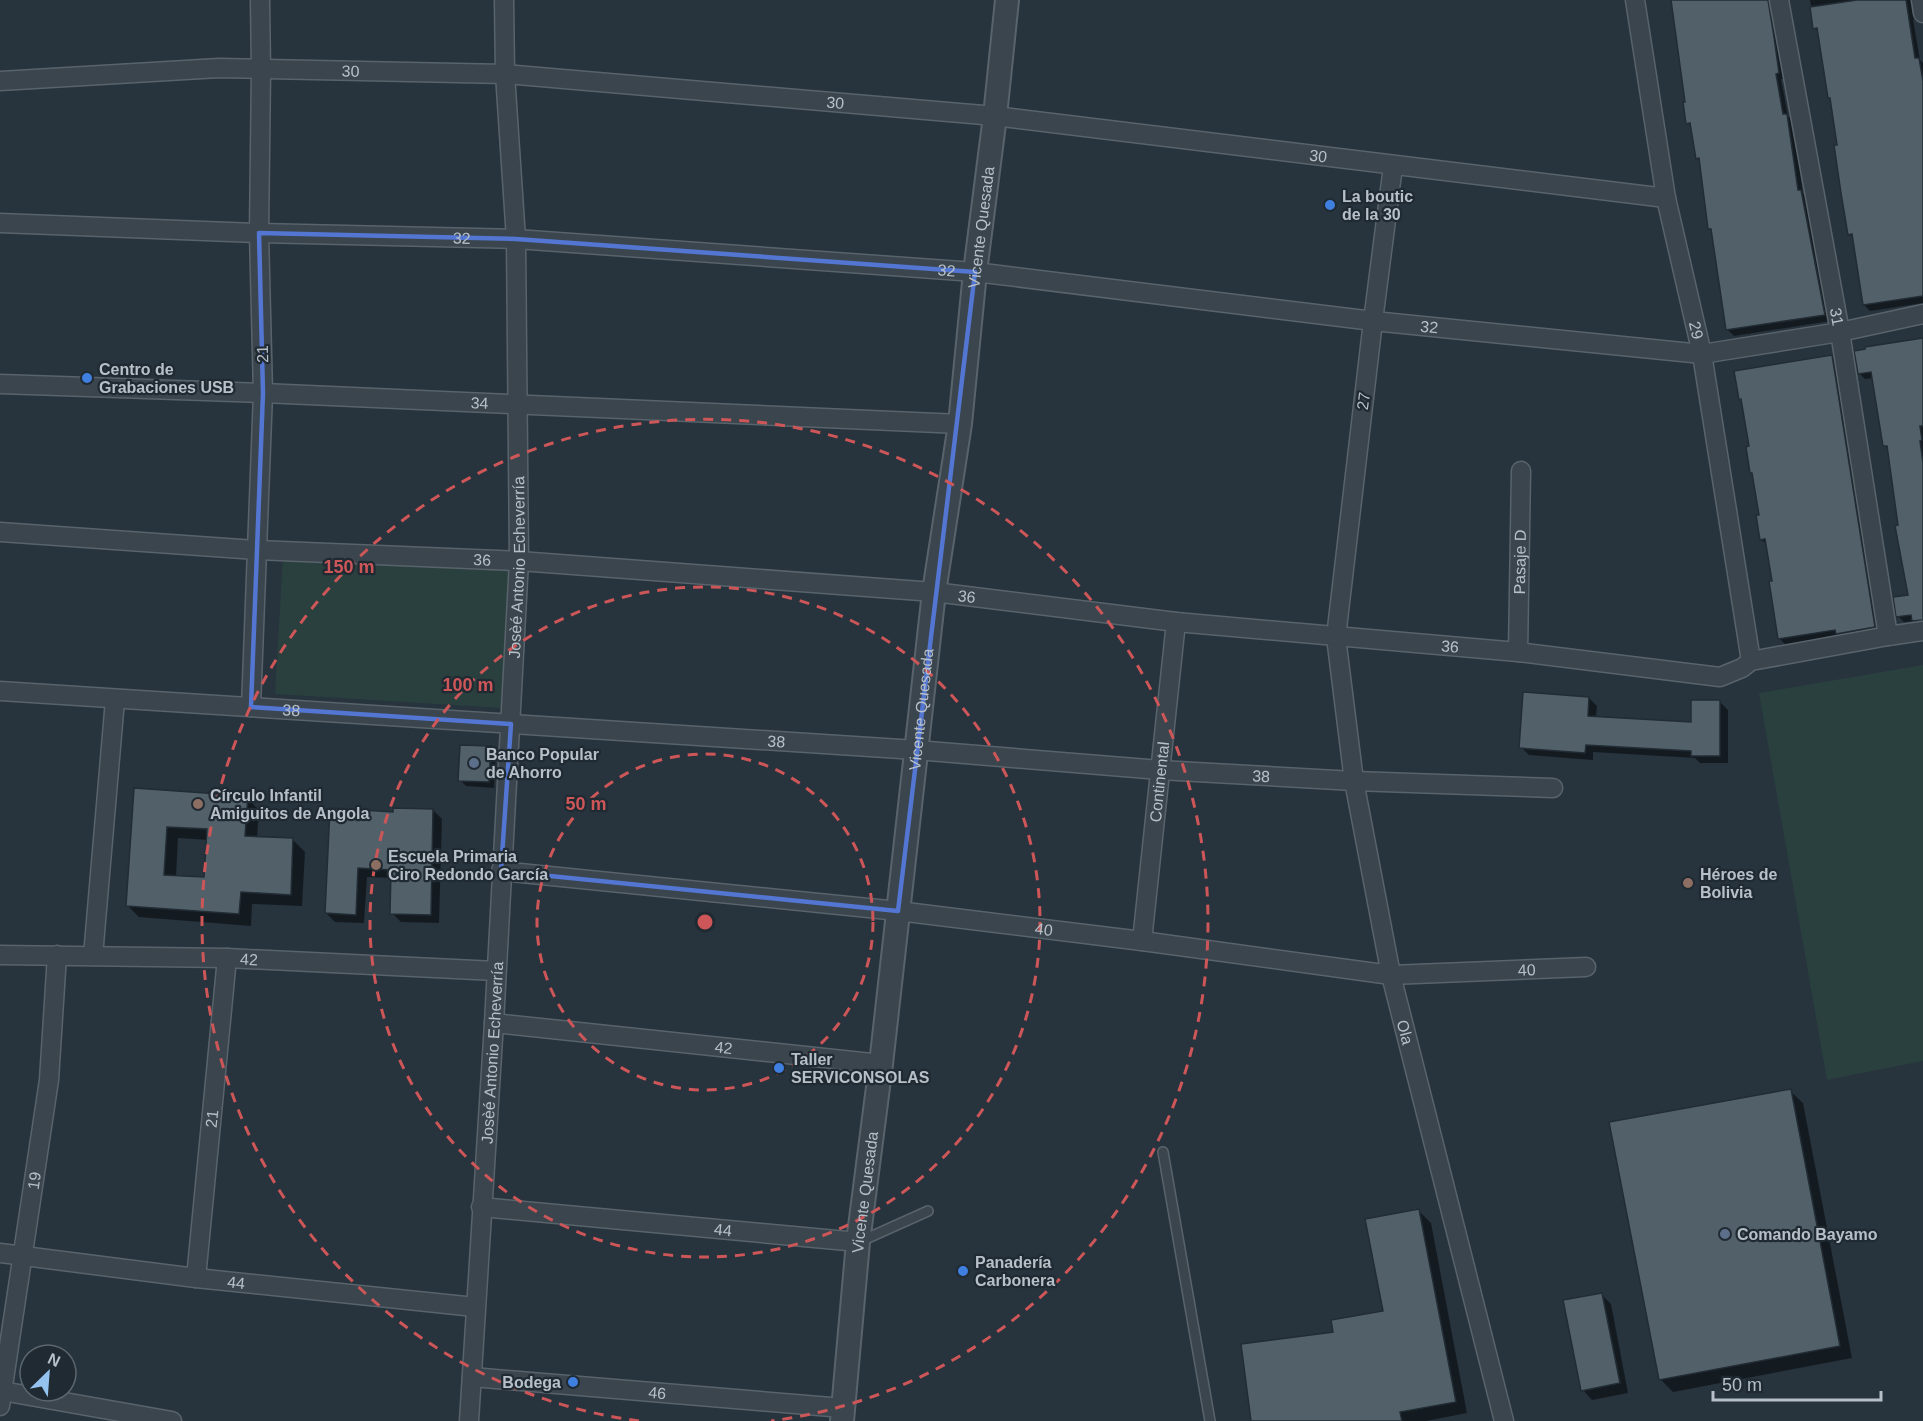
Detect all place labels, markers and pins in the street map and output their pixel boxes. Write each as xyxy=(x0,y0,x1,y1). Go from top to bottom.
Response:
place label: La boutic de la 30 xyxy=(1342,188,1413,223)
marker: La boutic de la 30 xyxy=(1323,198,1337,212)
place label: Centro de Grabaciones USB xyxy=(99,361,234,396)
marker: Centro de Grabaciones USB xyxy=(80,371,94,385)
place label: Banco Popular de Ahorro xyxy=(486,746,599,781)
marker: Banco Popular de Ahorro xyxy=(467,756,481,770)
place label: Círculo Infantil Amiguitos de Angola xyxy=(210,787,370,822)
marker: Círculo Infantil Amiguitos de Angola xyxy=(191,797,205,811)
place label: Escuela Primaria Ciro Redondo García xyxy=(388,848,548,883)
marker: Escuela Primaria Ciro Redondo García xyxy=(369,858,383,872)
place label: Héroes de Bolivia xyxy=(1700,866,1777,901)
marker: Héroes de Bolivia xyxy=(1681,876,1695,890)
centre of rings xyxy=(695,912,715,932)
place label: Taller SERVICONSOLAS xyxy=(791,1051,930,1086)
marker: Taller SERVICONSOLAS xyxy=(772,1061,786,1075)
place label: Comando Bayamo xyxy=(1737,1226,1878,1243)
marker: Comando Bayamo xyxy=(1718,1227,1732,1241)
place label: Panadería Carbonera xyxy=(975,1254,1055,1289)
marker: Panadería Carbonera xyxy=(956,1264,970,1278)
place label: Bodega xyxy=(502,1374,561,1391)
marker: Bodega xyxy=(566,1375,580,1389)

